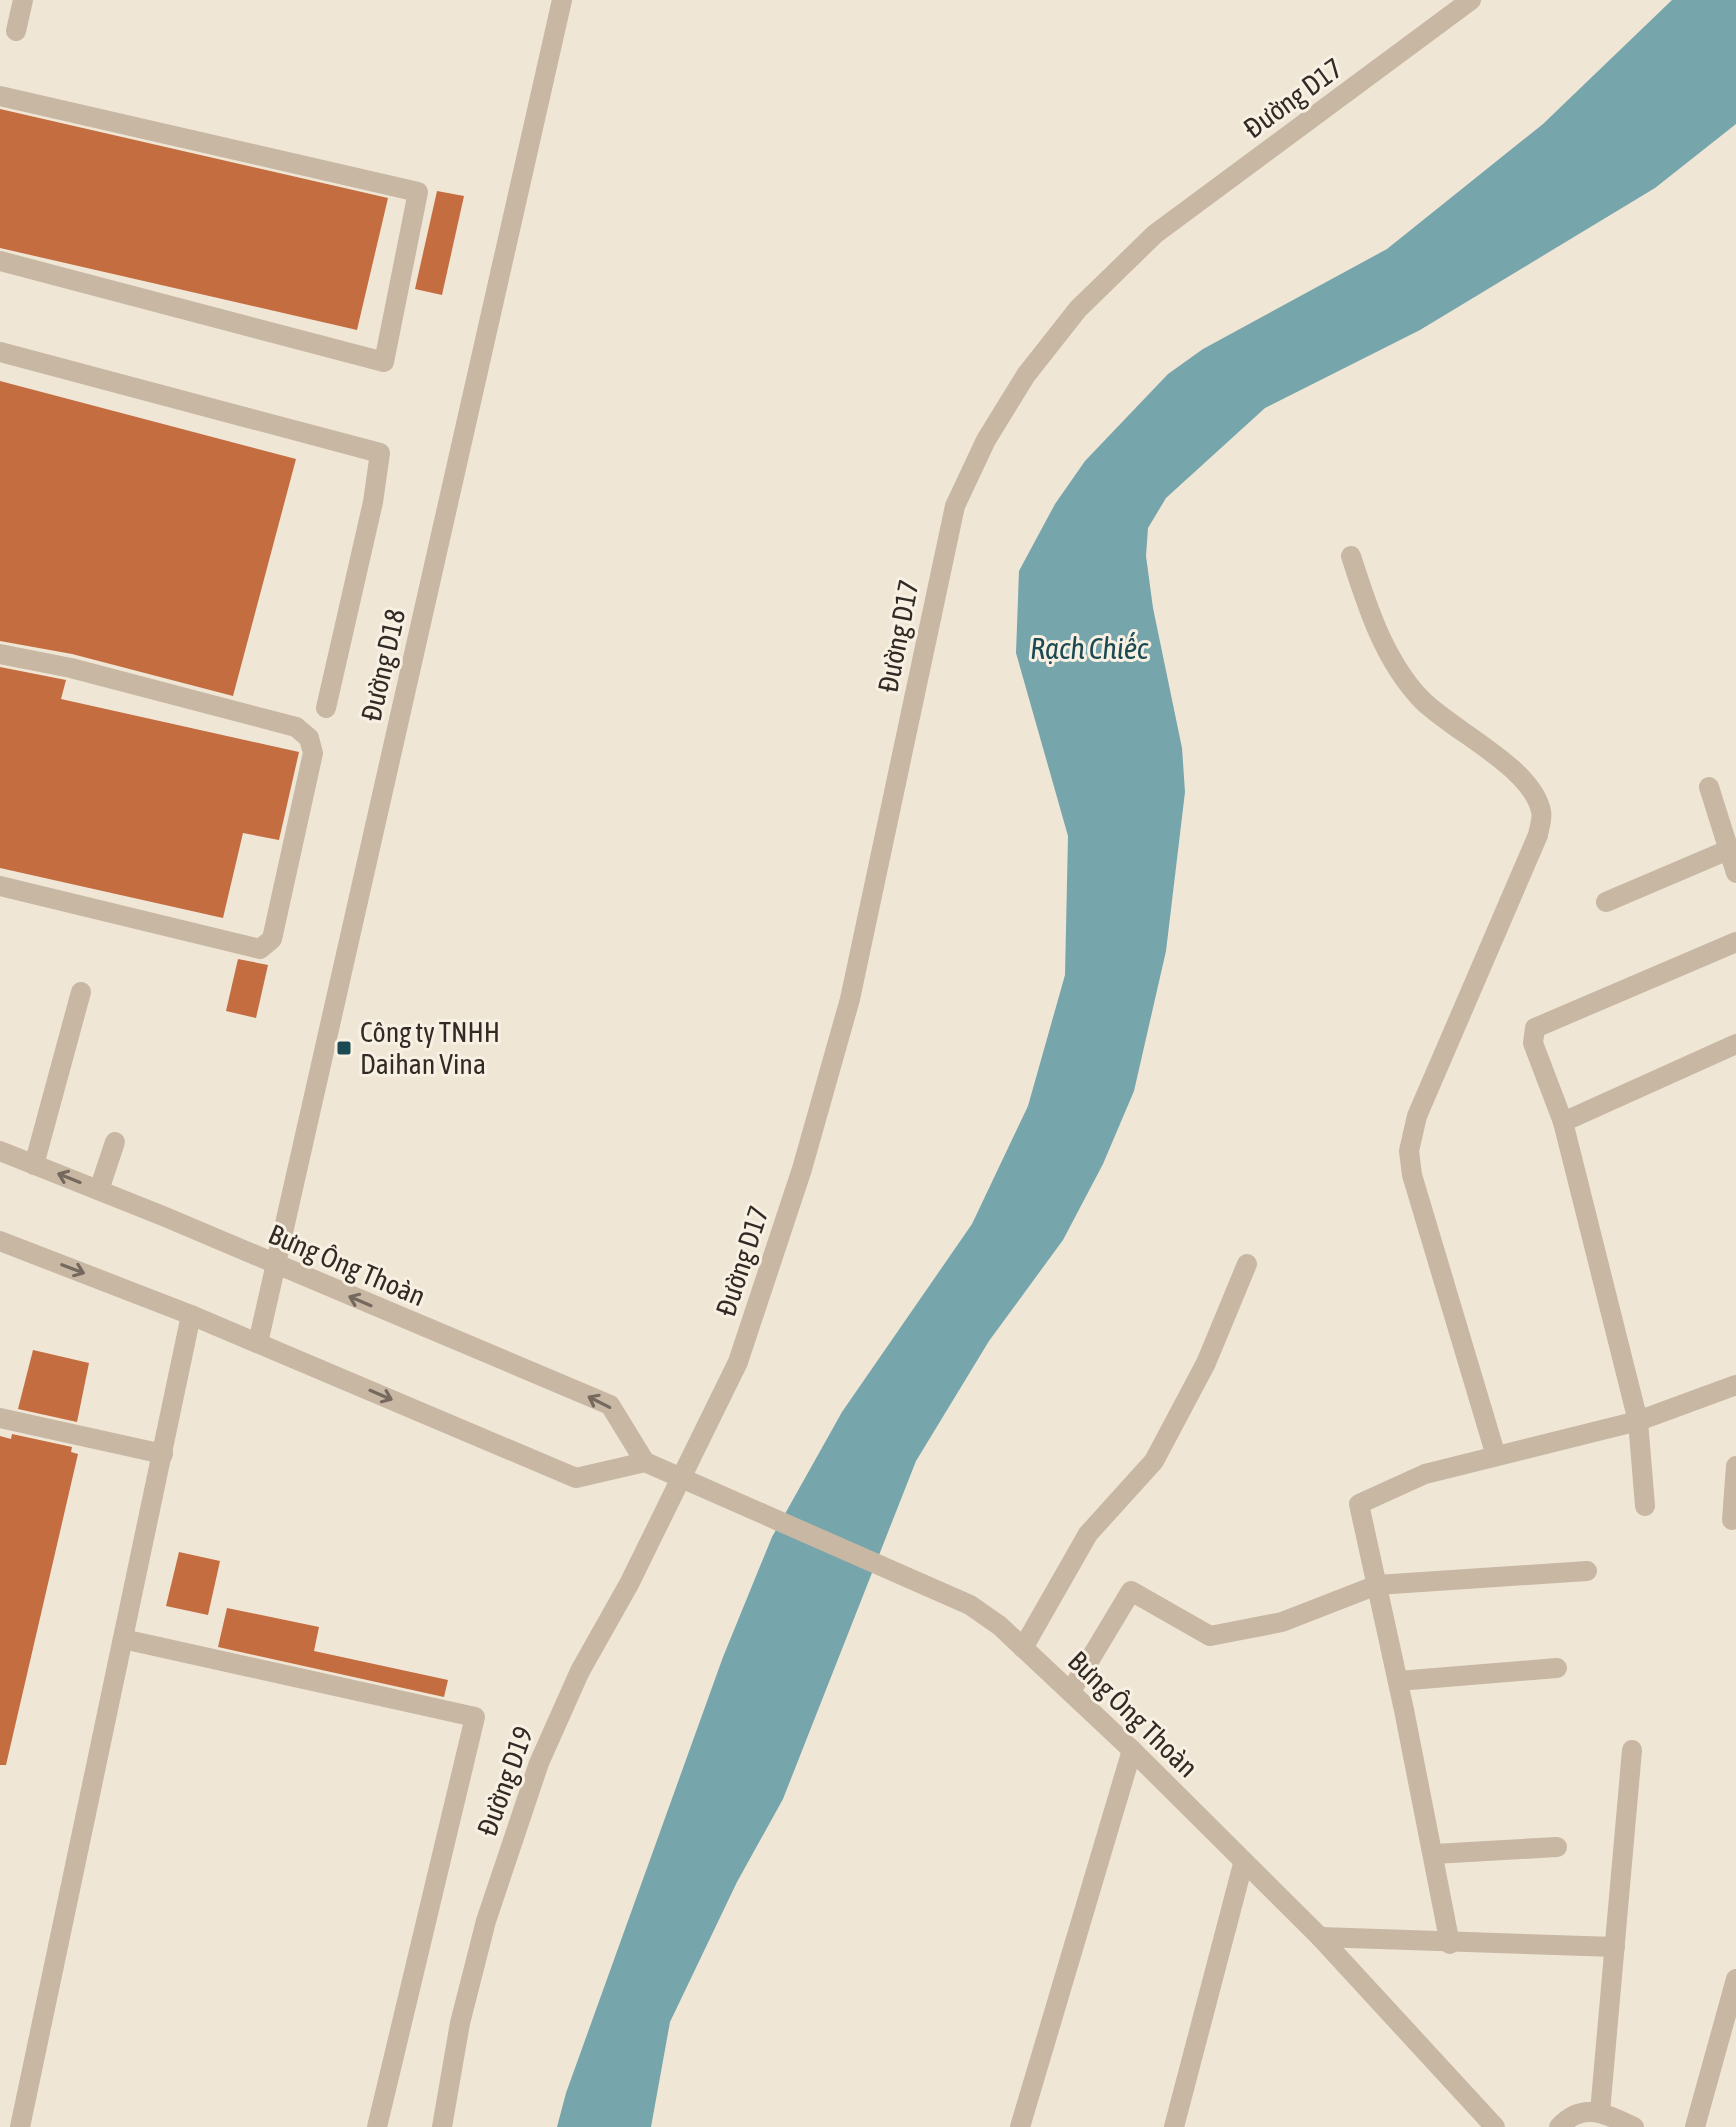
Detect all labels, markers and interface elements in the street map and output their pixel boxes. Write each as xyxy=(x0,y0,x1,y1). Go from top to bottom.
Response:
street label: Đường D17 xyxy=(1238,52,1348,144)
street label: Đường D17 xyxy=(871,577,925,695)
street label: Đường D18 xyxy=(355,606,411,724)
water label: Rạch Chiếc xyxy=(1030,631,1149,665)
place label: Công ty TNHH Daihan Vina xyxy=(360,1016,500,1080)
marker: Công ty TNHH Daihan Vina xyxy=(335,1039,353,1057)
one-way arrow xyxy=(57,1170,82,1185)
street label: Đường D17 xyxy=(709,1202,775,1320)
street label: Bưng Ông Thoàn xyxy=(264,1218,430,1312)
one-way arrow xyxy=(60,1263,85,1277)
one-way arrow xyxy=(348,1293,373,1308)
one-way arrow xyxy=(368,1389,393,1404)
one-way arrow xyxy=(588,1394,611,1409)
street label: Bưng Ông Thoàn xyxy=(1062,1644,1204,1784)
street label: Đường D19 xyxy=(470,1722,540,1840)

